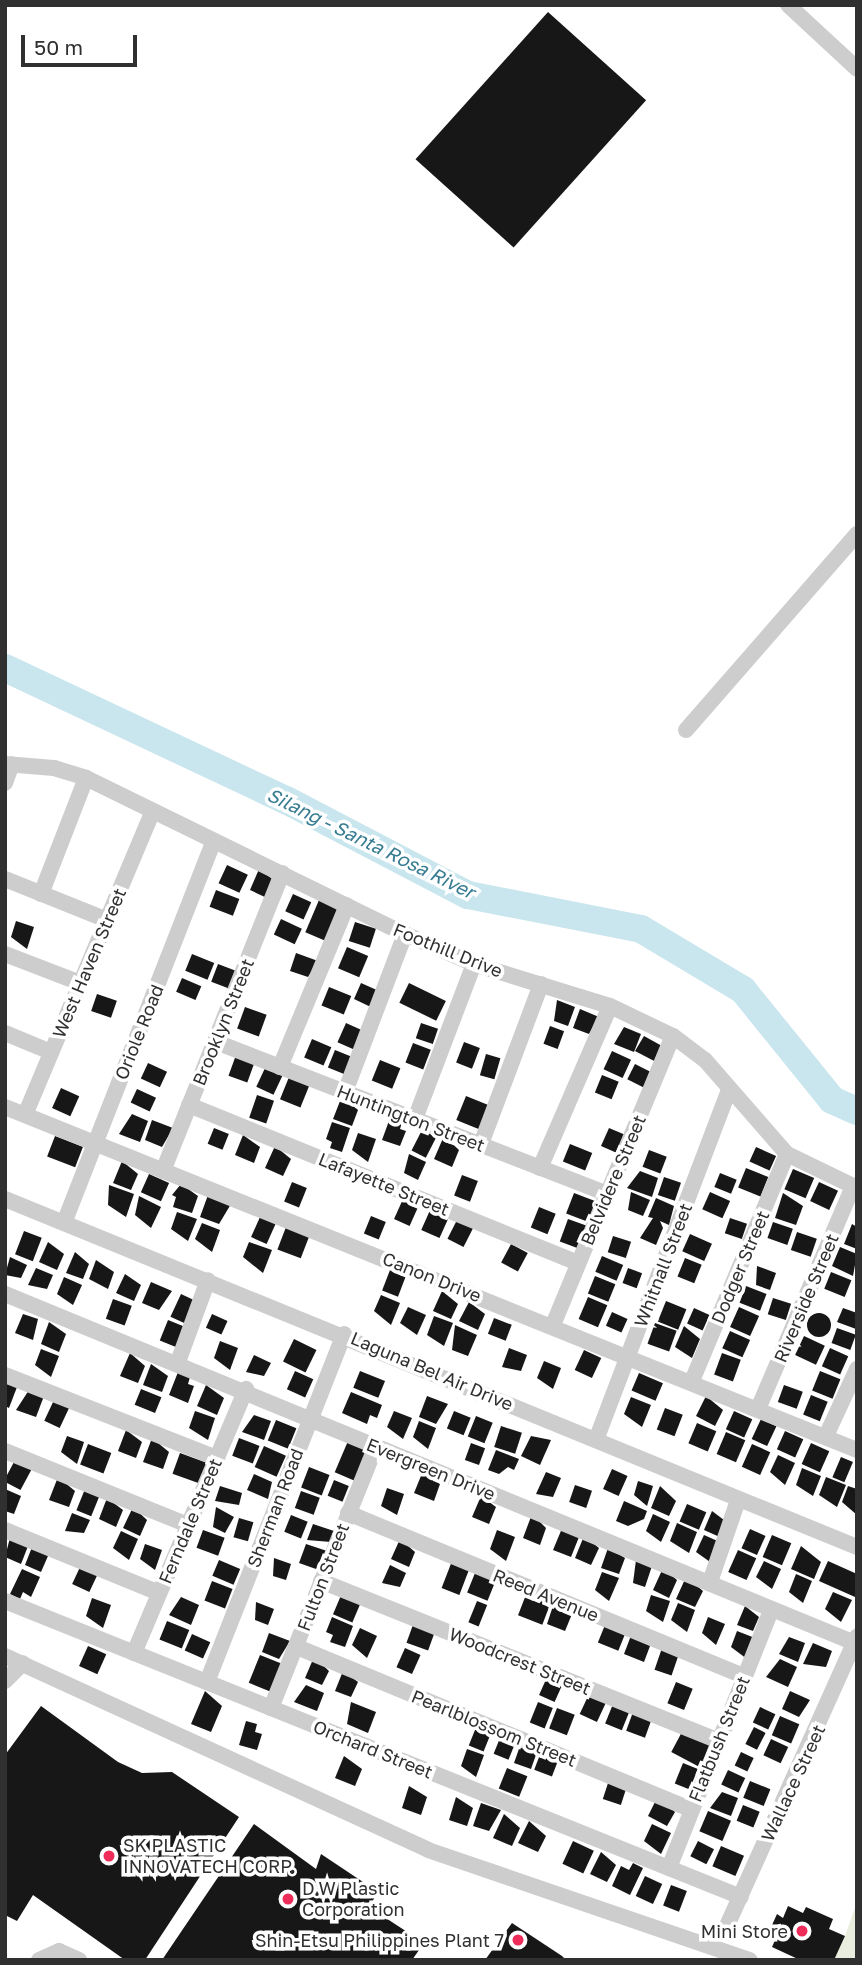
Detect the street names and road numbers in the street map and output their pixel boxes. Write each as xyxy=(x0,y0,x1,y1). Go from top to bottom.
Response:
street label: West Haven Street xyxy=(48,885,130,1041)
street label: Foothill Drive xyxy=(390,918,506,982)
street label: Brooklyn Street xyxy=(188,955,258,1089)
street label: Oriole Road xyxy=(110,981,168,1083)
street label: Huntington Street xyxy=(334,1080,488,1156)
street label: Belvidere Street xyxy=(576,1112,650,1248)
street label: Lafayette Street xyxy=(315,1148,453,1220)
street label: Whitnall Street xyxy=(629,1200,697,1330)
street label: Dodger Street xyxy=(706,1207,774,1327)
street label: Riverside Street xyxy=(769,1230,843,1366)
street label: Canon Drive xyxy=(380,1247,484,1307)
street label: Laguna Bel Air Drive xyxy=(348,1327,516,1415)
street label: Evergreen Drive xyxy=(364,1433,498,1505)
street label: Sherman Road xyxy=(242,1445,308,1571)
street label: Ferndale Street xyxy=(154,1455,226,1587)
street label: Fulton Street xyxy=(293,1520,353,1634)
street label: Reed Avenue xyxy=(490,1564,602,1626)
street label: Woodcrest Street xyxy=(446,1623,594,1699)
street label: Flatbush Street xyxy=(684,1673,754,1805)
street label: Pearlblossom Street xyxy=(408,1685,580,1771)
street label: Orchard Street xyxy=(310,1715,436,1783)
street label: Wallace Street xyxy=(756,1721,830,1845)

